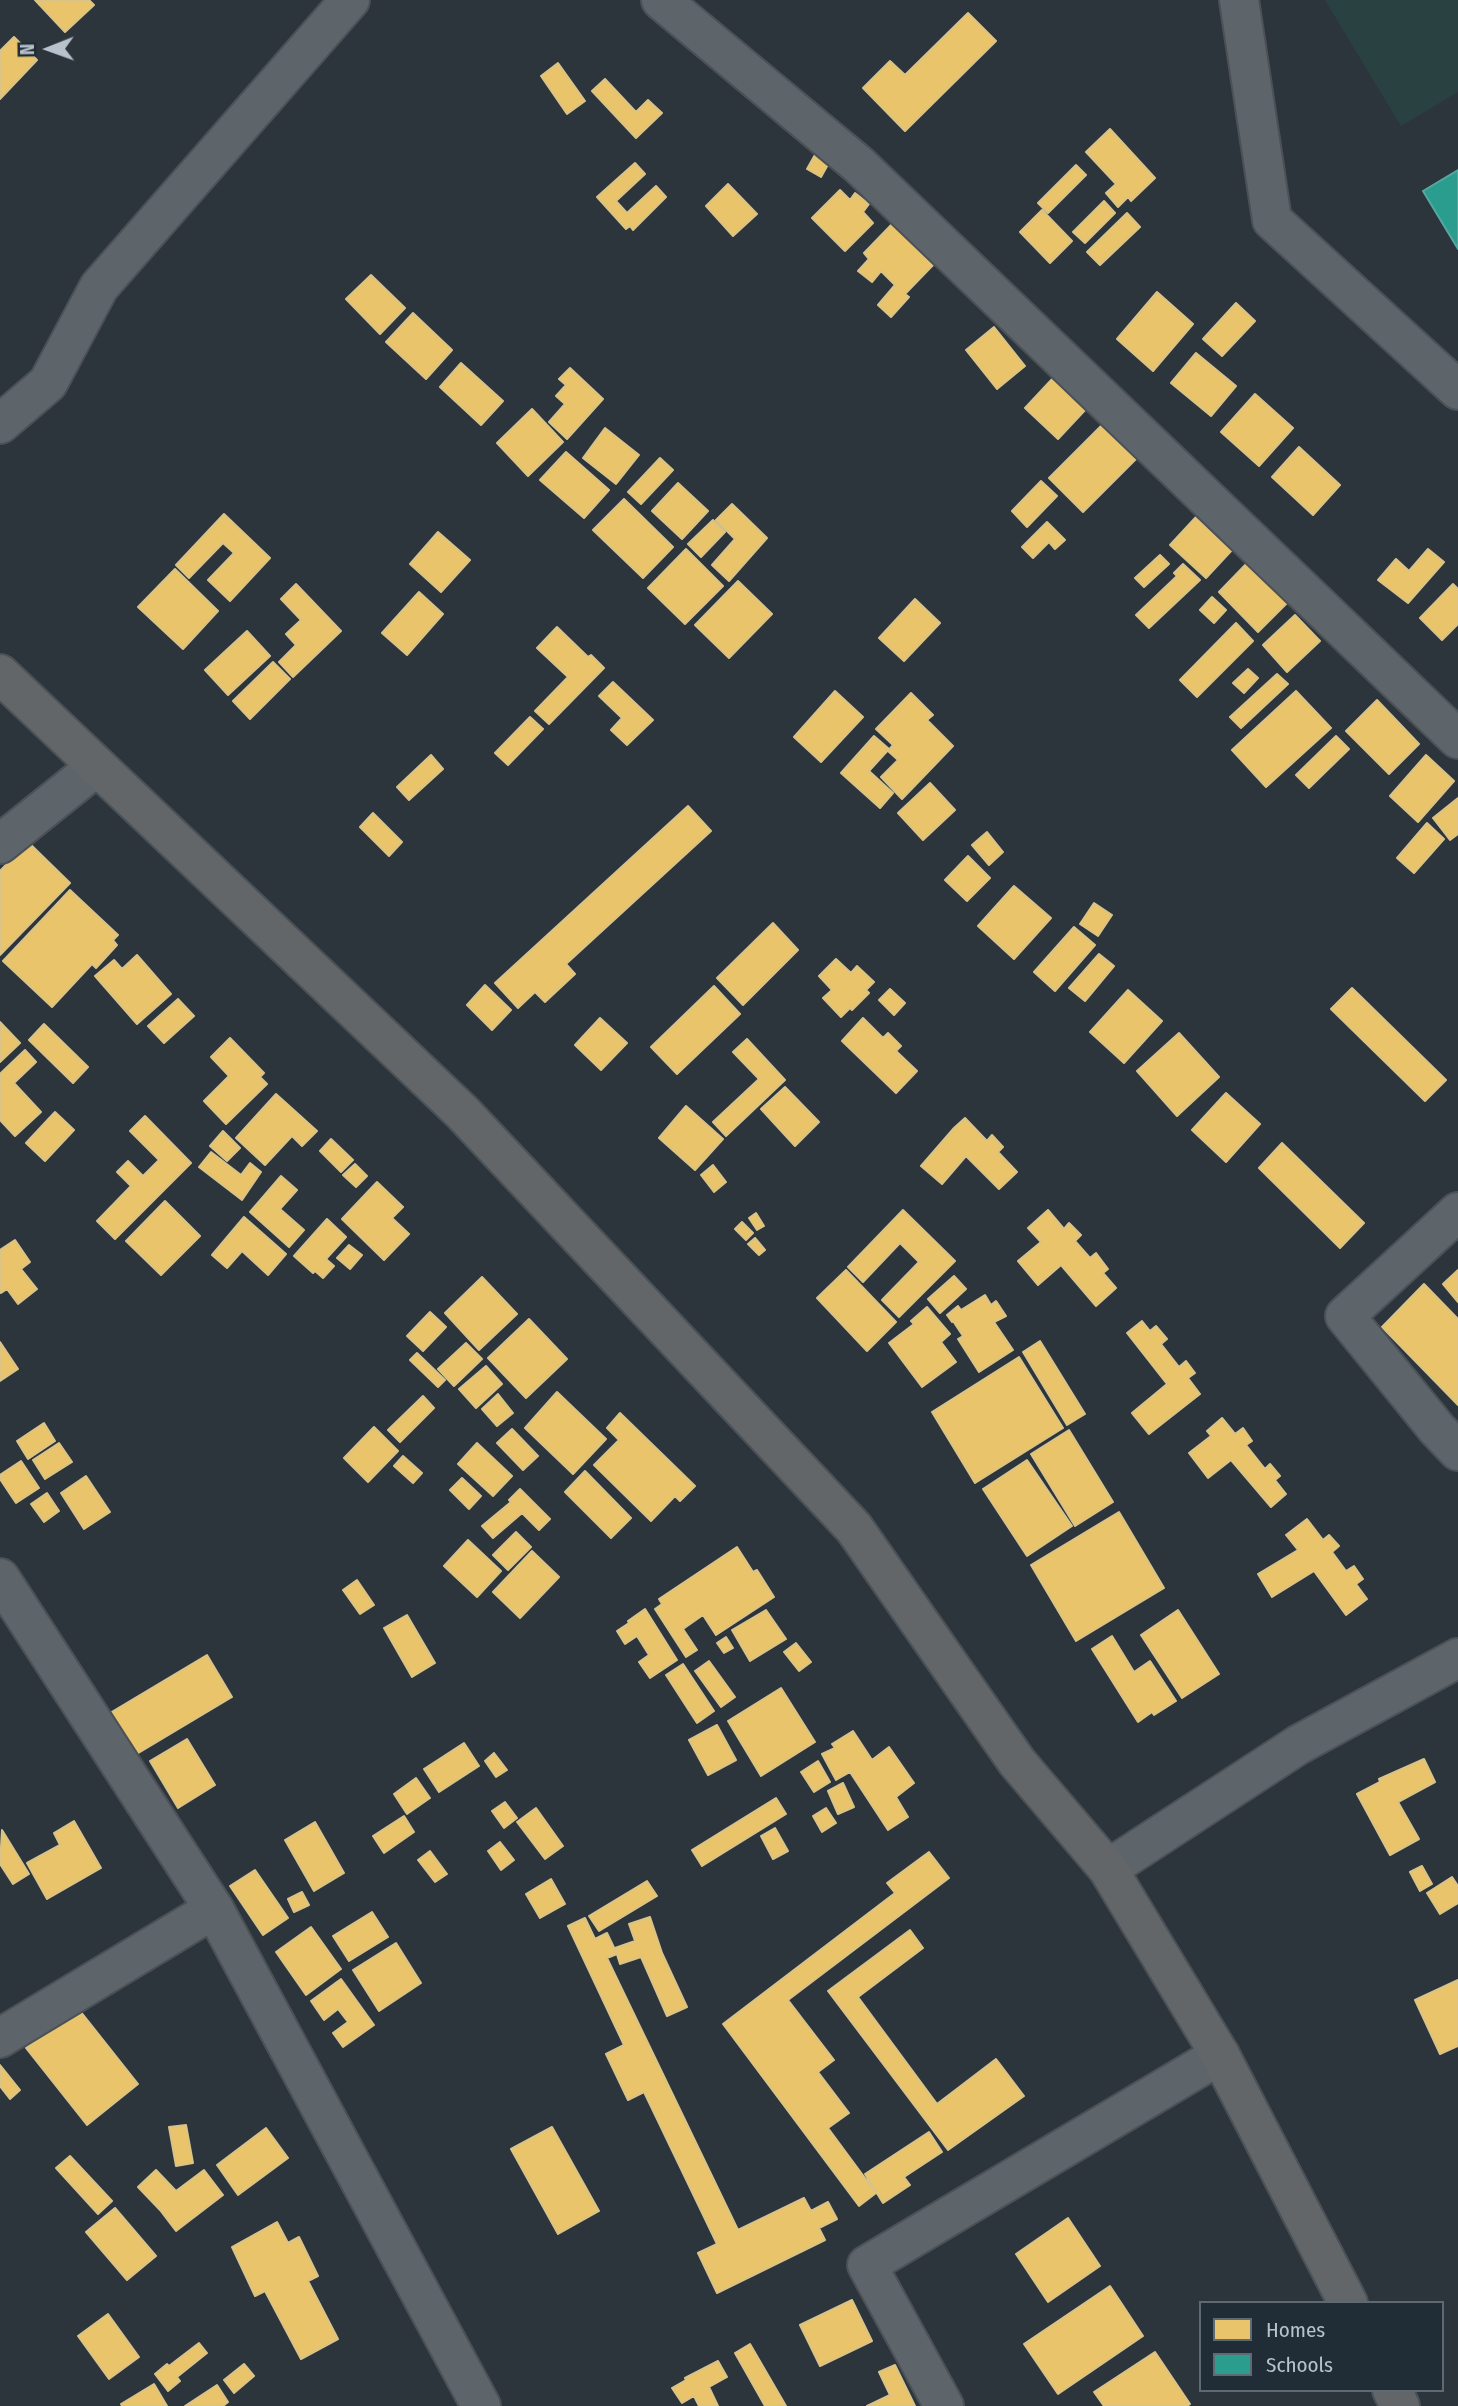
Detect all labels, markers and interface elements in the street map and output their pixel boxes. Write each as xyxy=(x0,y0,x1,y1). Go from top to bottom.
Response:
north arrow xyxy=(14,14,84,84)
text: N xyxy=(16,43,39,55)
legend xyxy=(1199,2301,1444,2392)
text: Homes xyxy=(1266,2317,1325,2343)
text: Schools xyxy=(1266,2352,1333,2378)

